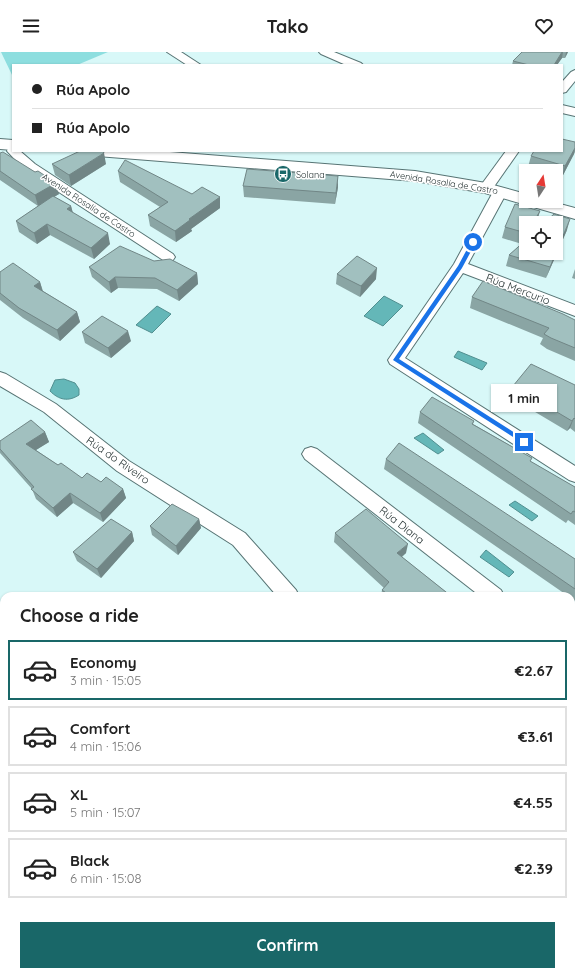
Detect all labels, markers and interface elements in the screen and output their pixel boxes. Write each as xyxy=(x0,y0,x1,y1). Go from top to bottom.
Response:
icon: menu xyxy=(20,15,42,37)
text: Tako xyxy=(267,15,308,38)
icon: heart xyxy=(533,15,555,37)
text: Rúa Apolo xyxy=(56,80,130,99)
text: Rúa Apolo xyxy=(56,118,130,137)
bus stop icon: Solana xyxy=(273,164,293,184)
north arrow xyxy=(519,164,563,208)
map controls xyxy=(519,164,563,260)
street label: Avenida Rosalía de Castro xyxy=(389,168,499,196)
place label: Solana xyxy=(296,169,325,180)
street label: Avenida Rosalía de Castro xyxy=(40,171,138,239)
button: locate xyxy=(519,216,563,260)
route start xyxy=(464,233,482,251)
street label: Rúa Mercurio xyxy=(484,270,552,308)
callout: 1 min xyxy=(491,384,557,412)
text: 1 min xyxy=(508,390,540,406)
street label: Rúa do Riveiro xyxy=(84,433,153,487)
route end xyxy=(515,433,533,451)
street label: Rúa Diana xyxy=(377,503,427,547)
text: Choose a ride xyxy=(20,604,139,627)
icon: car xyxy=(22,652,58,688)
text: Economy xyxy=(70,653,137,672)
text: €2.67 xyxy=(515,661,553,680)
text: 3 min · 15:05 xyxy=(70,672,141,688)
icon: car xyxy=(22,718,58,754)
text: Comfort xyxy=(70,719,131,738)
text: €3.61 xyxy=(518,727,553,746)
text: 4 min · 15:06 xyxy=(70,738,141,754)
icon: car xyxy=(22,784,58,820)
text: XL xyxy=(70,785,88,804)
text: €4.55 xyxy=(514,793,553,812)
text: 5 min · 15:07 xyxy=(70,804,140,820)
icon: car xyxy=(22,850,58,886)
text: Black xyxy=(70,851,110,870)
text: €2.39 xyxy=(515,859,553,878)
text: 6 min · 15:08 xyxy=(70,870,141,886)
button: Confirm xyxy=(20,922,555,968)

